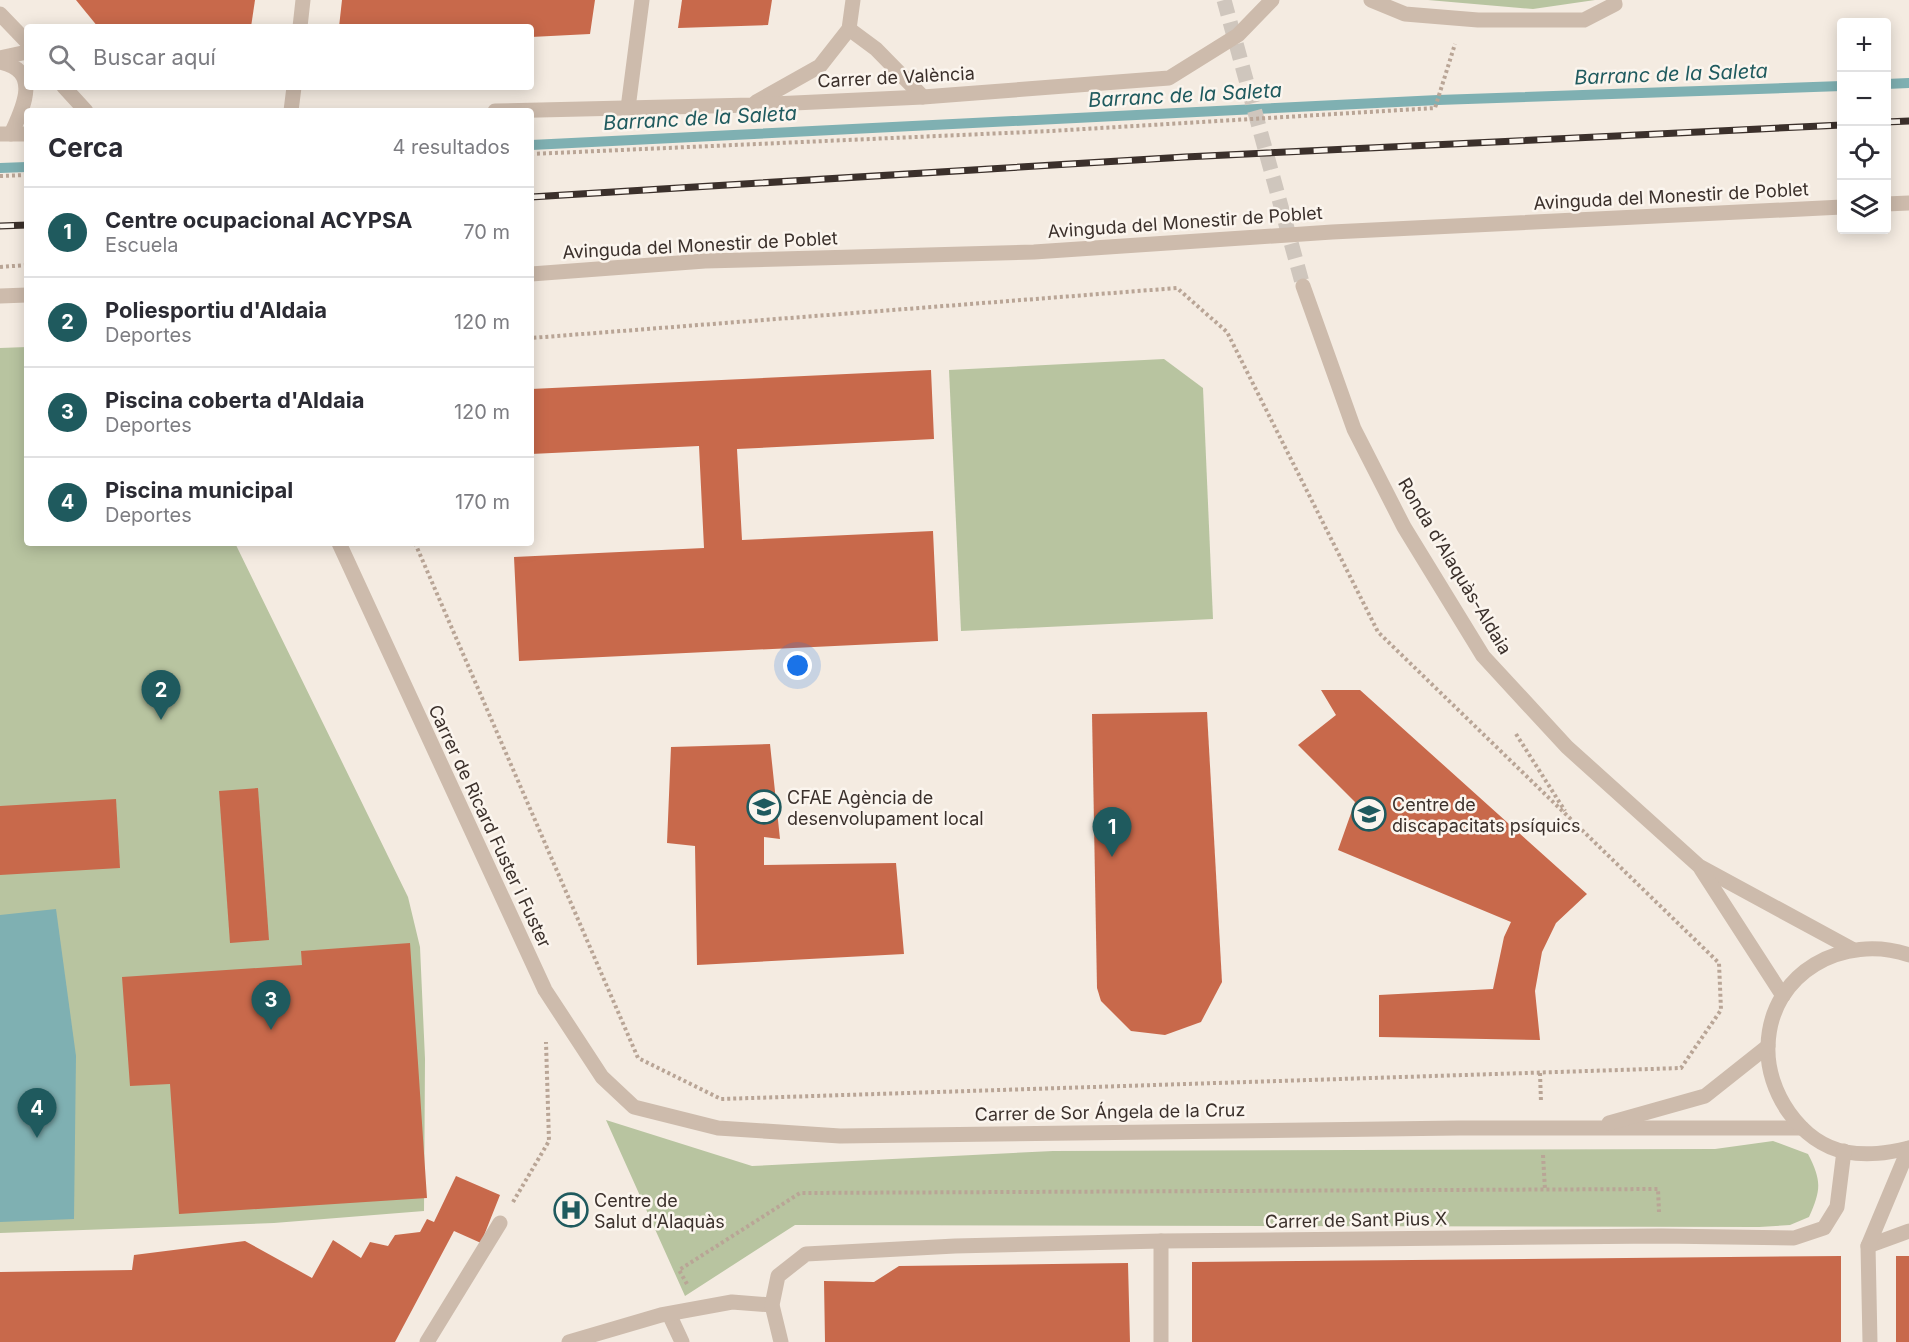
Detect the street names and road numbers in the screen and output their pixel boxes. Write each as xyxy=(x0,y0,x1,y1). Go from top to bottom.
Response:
street label: Carrer de València xyxy=(817,62,975,92)
street label: Avinguda del Monestir de Poblet xyxy=(1533,178,1809,214)
street label: Avinguda del Monestir de Poblet xyxy=(1047,202,1323,242)
street label: Avinguda del Monestir de Poblet xyxy=(562,227,838,263)
street label: Ronda d'Alaquàs-Aldaia xyxy=(1394,474,1516,658)
street label: Carrer de Ricard Fuster i Fuster xyxy=(424,701,556,951)
street label: Carrer de Sor Ángela de la Cruz xyxy=(975,1098,1245,1125)
street label: Carrer de Sant Pius X xyxy=(1265,1208,1447,1232)

